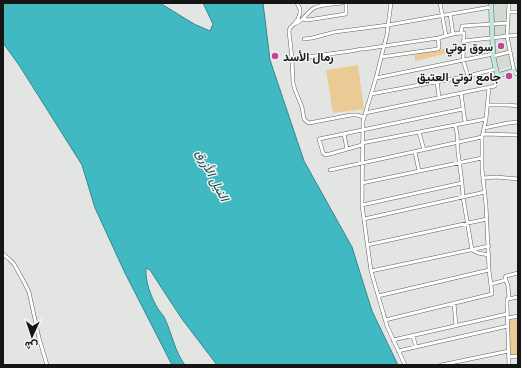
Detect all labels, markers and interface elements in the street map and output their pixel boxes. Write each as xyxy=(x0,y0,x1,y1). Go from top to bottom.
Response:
place label: سوق توتي xyxy=(445,38,493,57)
marker: سوق توتي xyxy=(496,41,506,51)
place label: رمال الأسد xyxy=(283,48,334,65)
marker: رمال الأسد xyxy=(270,51,280,61)
place label: جامع توتي العتيق xyxy=(417,68,501,87)
marker: جامع توتي العتيق xyxy=(504,71,514,81)
water label: النيل الأزرق xyxy=(192,146,235,206)
north arrow xyxy=(12,316,52,356)
text: ش xyxy=(24,339,38,354)

